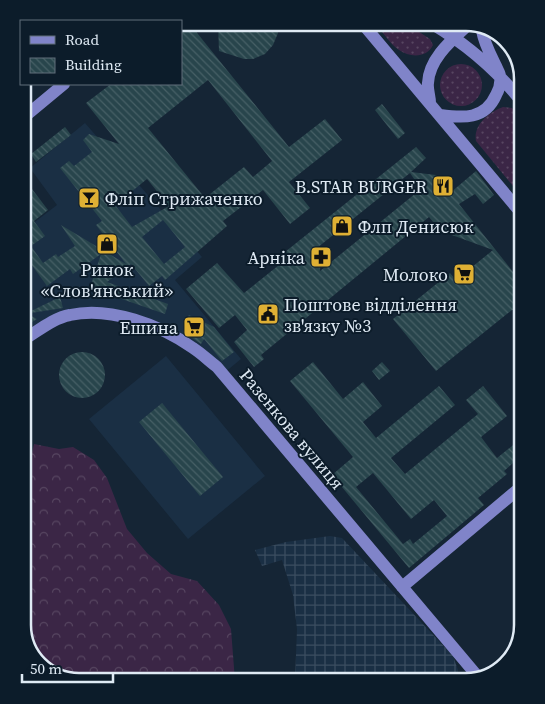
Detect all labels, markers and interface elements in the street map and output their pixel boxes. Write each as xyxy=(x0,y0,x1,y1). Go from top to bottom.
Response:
legend xyxy=(20,20,182,85)
text: Road xyxy=(65,29,99,50)
text: Building xyxy=(65,54,122,75)
place label: B.STAR BURGER xyxy=(295,174,427,199)
restaurant icon: B.STAR BURGER xyxy=(431,174,455,198)
bar icon: Фліп Стрижаченко xyxy=(77,186,101,210)
place label: Фліп Стрижаченко xyxy=(105,186,263,211)
shop icon: Флп Денисюк xyxy=(330,214,354,238)
place label: Флп Денисюк xyxy=(358,214,474,239)
shop icon: Ринок «Слов'янський» xyxy=(95,232,119,256)
place label: Арніка xyxy=(247,245,306,270)
pharmacy icon: Арніка xyxy=(309,245,333,269)
place label: Ринок «Слов'янський» xyxy=(41,257,173,303)
place label: Молоко xyxy=(383,262,448,287)
supermarket icon: Молоко xyxy=(452,262,476,286)
place label: Поштове відділення зв'язку №3 xyxy=(284,292,457,338)
public building icon: Поштове відділення зв'язку №3 xyxy=(256,302,280,326)
place label: Ешина xyxy=(120,315,179,340)
supermarket icon: Ешина xyxy=(182,315,206,339)
street label: Разенкова вулиця xyxy=(234,363,350,495)
scale bar xyxy=(22,652,114,684)
text: 50 m xyxy=(30,658,62,679)

